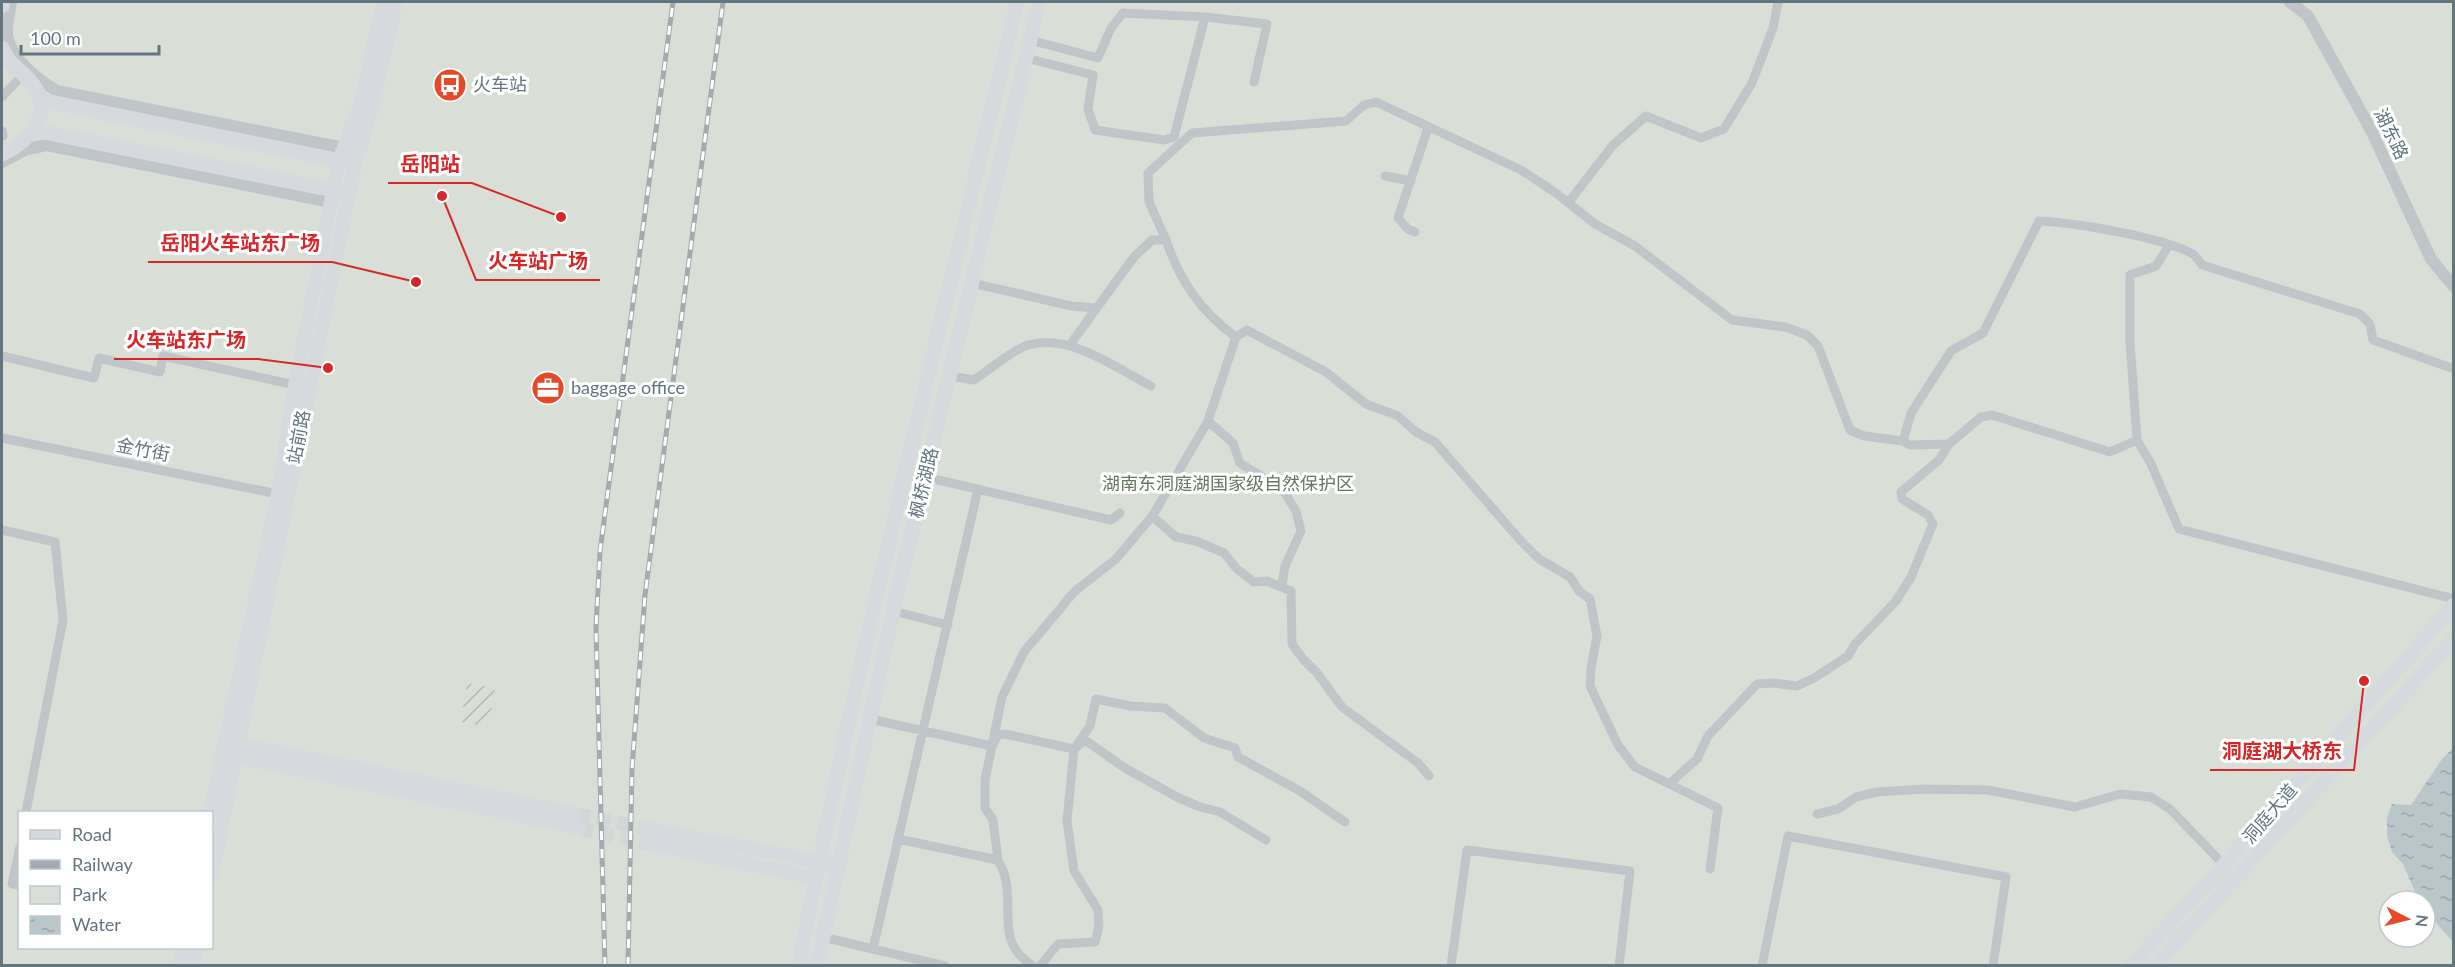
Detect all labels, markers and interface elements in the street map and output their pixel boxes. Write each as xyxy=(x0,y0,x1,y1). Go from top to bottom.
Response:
scale bar xyxy=(21,18,159,56)
text: 100 m xyxy=(30,27,81,49)
bus stop icon: 火车站 xyxy=(432,67,468,103)
place label: 火车站 xyxy=(473,73,527,95)
street label: 湖东路 xyxy=(2370,104,2414,163)
callout: 岳阳站 xyxy=(388,145,472,183)
text: 岳阳站 xyxy=(400,151,460,175)
callout: 岳阳火车站东广场 xyxy=(148,224,332,262)
text: 岳阳火车站东广场 xyxy=(160,230,320,254)
callout: 火车站广场 xyxy=(476,242,600,280)
text: 火车站广场 xyxy=(488,248,588,272)
callout: 火车站东广场 xyxy=(114,321,258,359)
text: 火车站东广场 xyxy=(126,327,246,351)
office icon: baggage office xyxy=(530,370,566,406)
place label: baggage office xyxy=(571,376,685,398)
street label: 站前路 xyxy=(282,408,314,465)
street label: 金竹街 xyxy=(115,433,172,465)
street label: 枫桥湖路 xyxy=(904,445,942,520)
park label: 湖南东洞庭湖国家级自然保护区 xyxy=(1102,472,1354,494)
callout: 洞庭湖大桥东 xyxy=(2210,732,2354,770)
text: 洞庭湖大桥东 xyxy=(2222,738,2342,762)
street label: 洞庭大道 xyxy=(2237,779,2301,848)
legend xyxy=(18,811,213,949)
text: Road xyxy=(72,823,112,845)
text: Railway xyxy=(72,853,133,875)
text: Park xyxy=(72,883,108,905)
north arrow xyxy=(2377,889,2437,949)
text: Water xyxy=(72,913,121,935)
text: N xyxy=(2412,914,2433,928)

